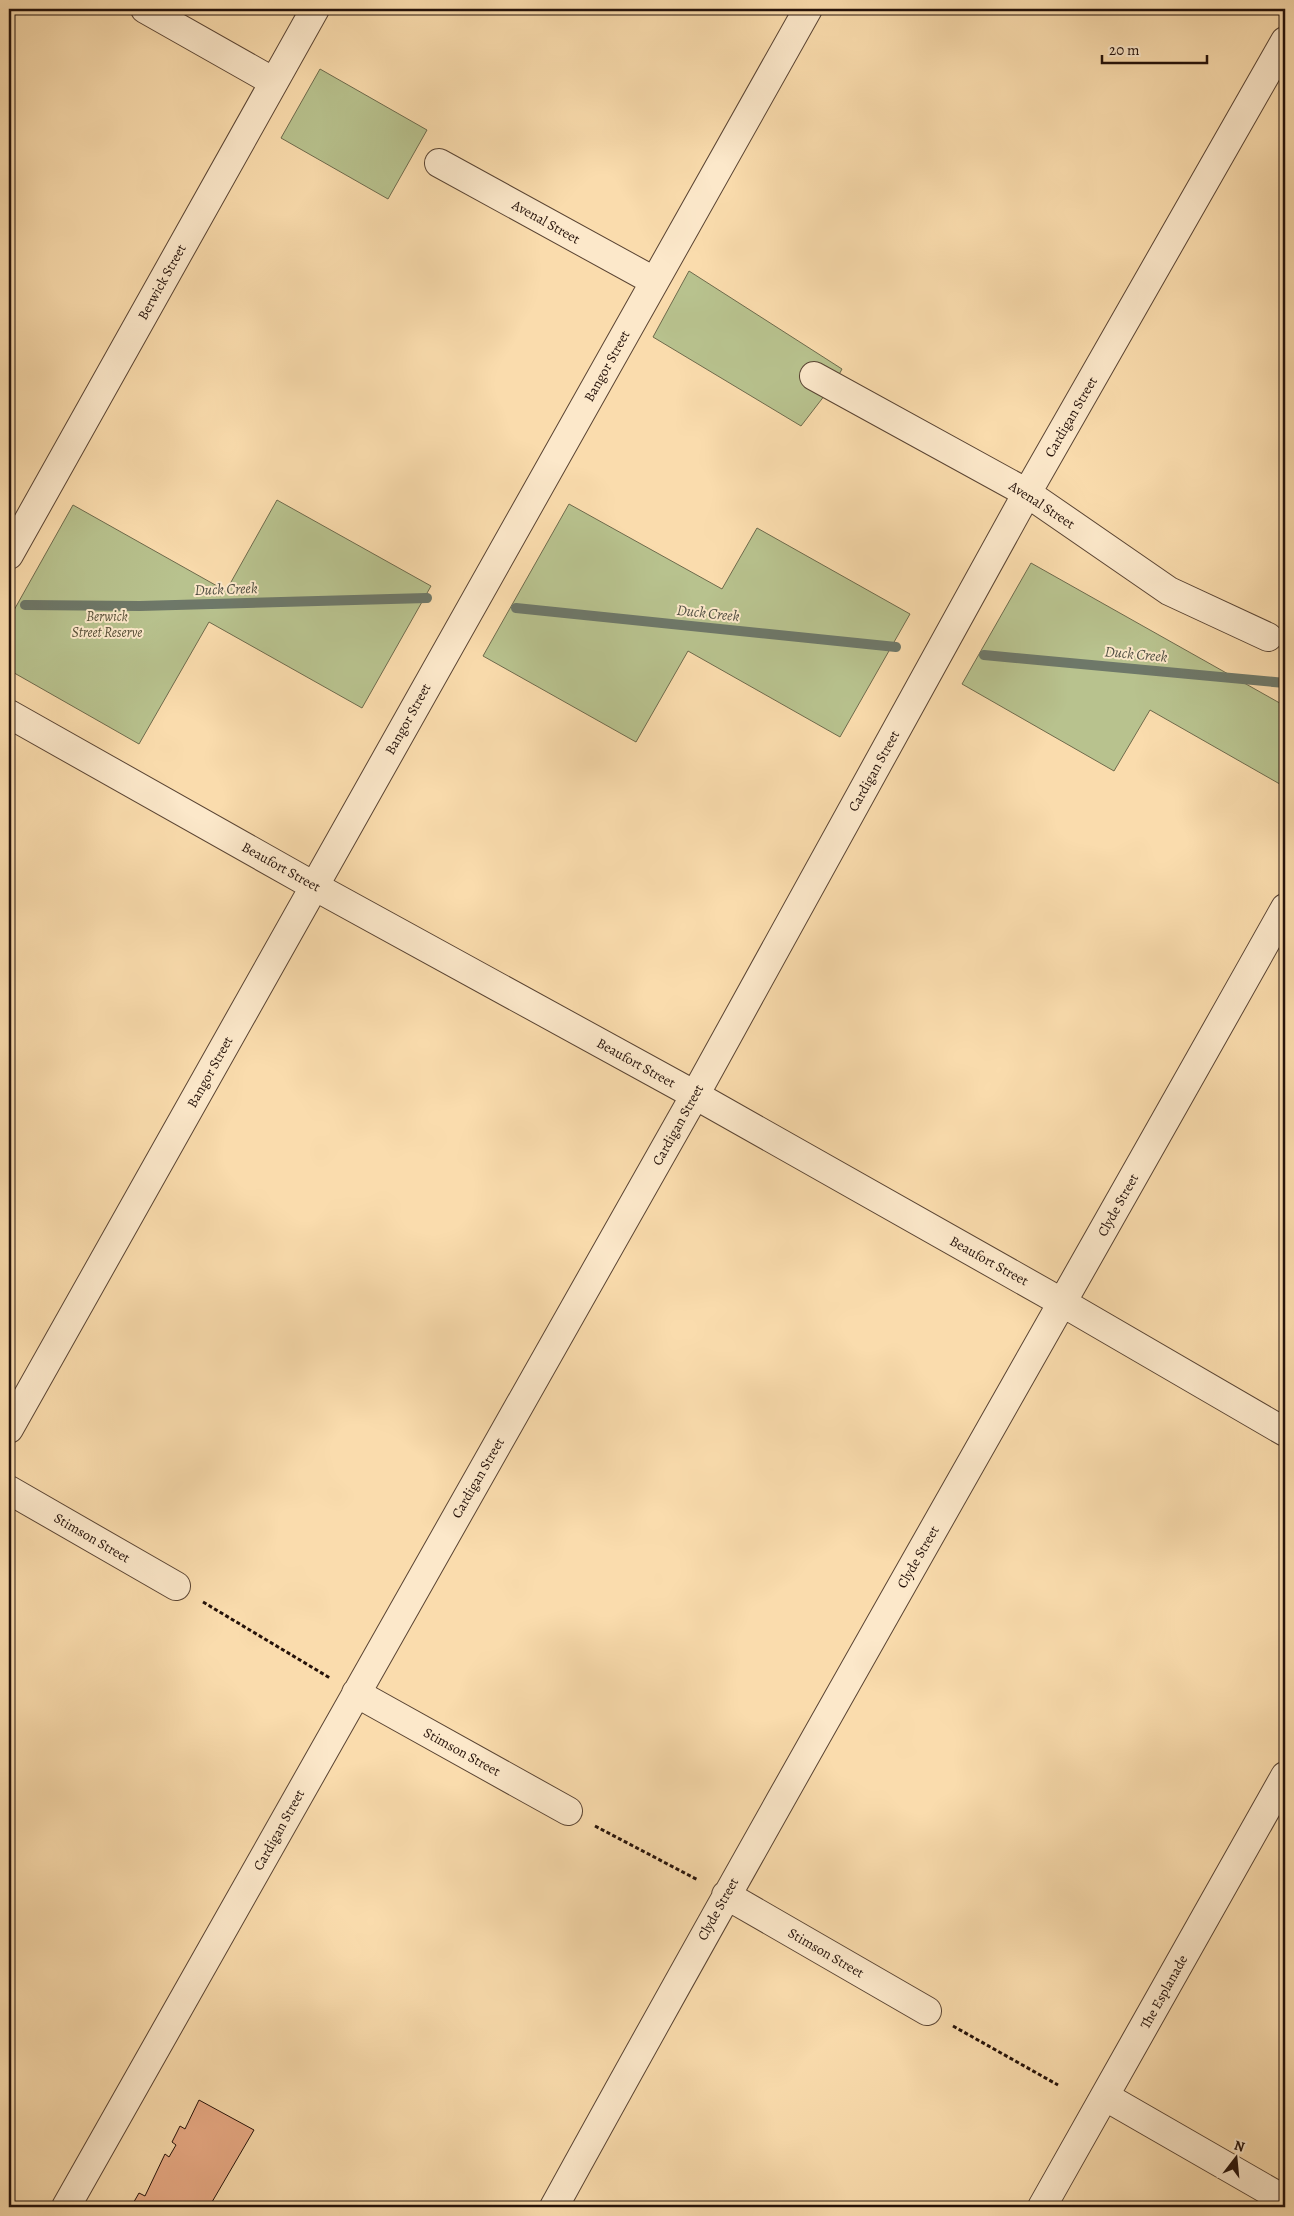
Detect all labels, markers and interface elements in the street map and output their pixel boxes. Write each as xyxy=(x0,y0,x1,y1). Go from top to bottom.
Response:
scale bar xyxy=(1102,32,1206,64)
text: 20 m xyxy=(1109,40,1140,60)
street label: Avenal Street xyxy=(508,195,584,249)
street label: Berwick Street xyxy=(133,240,191,323)
street label: Bangor Street xyxy=(580,326,635,405)
street label: Cardigan Street xyxy=(1040,373,1102,461)
street label: Avenal Street xyxy=(1005,476,1079,534)
water label: Duck Creek xyxy=(194,578,258,600)
water label: Duck Creek xyxy=(676,600,741,626)
park label: Berwick Street Reserve xyxy=(72,607,142,642)
water label: Duck Creek xyxy=(1104,641,1169,667)
street label: Bangor Street xyxy=(381,679,436,758)
street label: Cardigan Street xyxy=(844,727,904,815)
street label: Beaufort Street xyxy=(238,838,324,897)
street label: Bangor Street xyxy=(183,1032,238,1111)
street label: Beaufort Street xyxy=(593,1034,679,1093)
street label: Cardigan Street xyxy=(648,1081,708,1169)
street label: Clyde Street xyxy=(1093,1170,1143,1240)
street label: Beaufort Street xyxy=(946,1232,1032,1291)
street label: Cardigan Street xyxy=(447,1434,509,1522)
street label: Stimson Street xyxy=(50,1508,134,1568)
street label: Clyde Street xyxy=(892,1522,944,1592)
street label: Stimson Street xyxy=(420,1723,504,1781)
street label: Cardigan Street xyxy=(249,1786,309,1874)
street label: Clyde Street xyxy=(693,1874,743,1944)
street label: Stimson Street xyxy=(784,1923,868,1983)
street label: The Esplanade xyxy=(1136,1951,1192,2033)
north arrow xyxy=(1212,2134,1262,2184)
text: N xyxy=(1232,2135,1247,2157)

